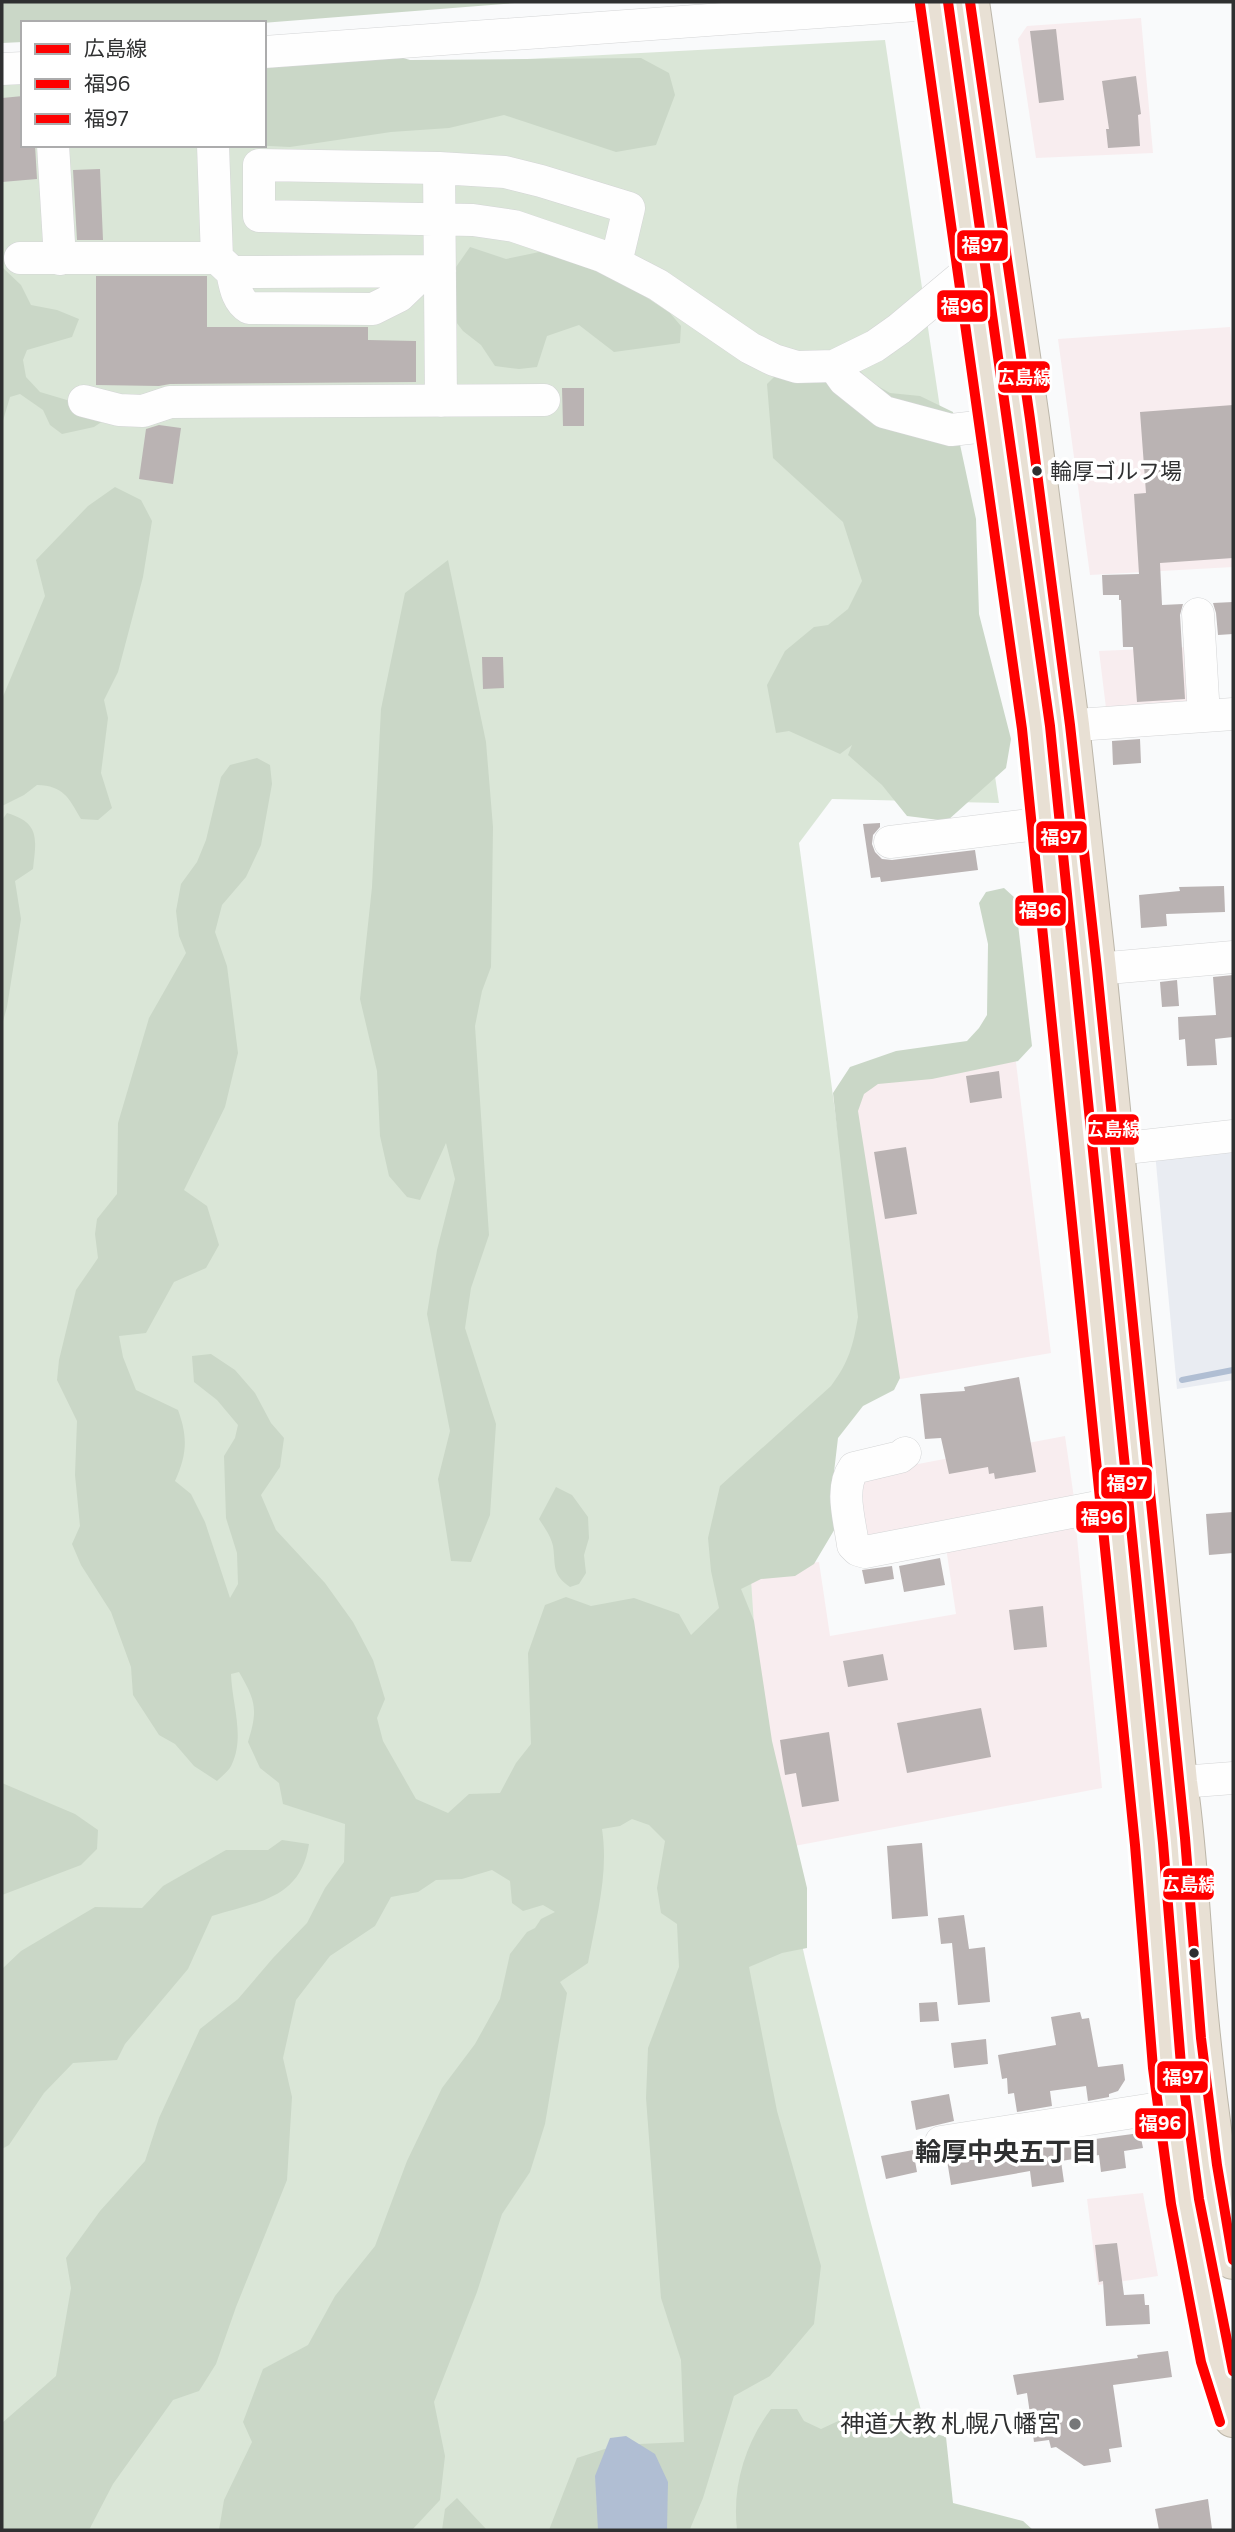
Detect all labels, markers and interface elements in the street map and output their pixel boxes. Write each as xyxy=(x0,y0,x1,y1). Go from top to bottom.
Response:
legend xyxy=(21,21,266,147)
text: 広島線 xyxy=(84,35,147,60)
text: 福96 xyxy=(84,70,131,95)
text: 福97 xyxy=(84,105,129,130)
line badge: 福97 xyxy=(956,229,1009,262)
text: 福97 xyxy=(962,233,1003,256)
line badge: 福96 xyxy=(936,289,989,323)
text: 福96 xyxy=(941,294,983,317)
line badge: 広島線 xyxy=(997,360,1051,394)
text: 広島線 xyxy=(995,365,1053,388)
place label: 輪厚ゴルフ場 xyxy=(1050,457,1182,484)
marker: 輪厚ゴルフ場 xyxy=(1030,464,1044,478)
line badge: 福97 xyxy=(1035,820,1088,854)
text: 福97 xyxy=(1041,825,1082,848)
line badge: 福96 xyxy=(1014,894,1067,927)
text: 福96 xyxy=(1019,898,1061,921)
line badge: 広島線 xyxy=(1087,1113,1140,1146)
text: 広島線 xyxy=(1084,1117,1142,1140)
line badge: 福97 xyxy=(1100,1466,1153,1500)
text: 福97 xyxy=(1107,1471,1148,1494)
line badge: 福96 xyxy=(1075,1500,1128,1534)
text: 福96 xyxy=(1081,1505,1123,1528)
line badge: 広島線 xyxy=(1162,1867,1215,1901)
text: 広島線 xyxy=(1160,1872,1218,1895)
unlabelled marker xyxy=(1187,1946,1201,1960)
line badge: 福97 xyxy=(1156,2060,1209,2094)
text: 福97 xyxy=(1163,2065,1204,2088)
line badge: 福96 xyxy=(1134,2107,1187,2140)
text: 福96 xyxy=(1139,2111,1181,2134)
district label: 輪厚中央五丁目 xyxy=(915,2135,1097,2166)
place label: 神道大教 札幌八幡宮 xyxy=(840,2408,1061,2437)
marker: 神道大教 札幌八幡宮 xyxy=(1067,2416,1083,2432)

